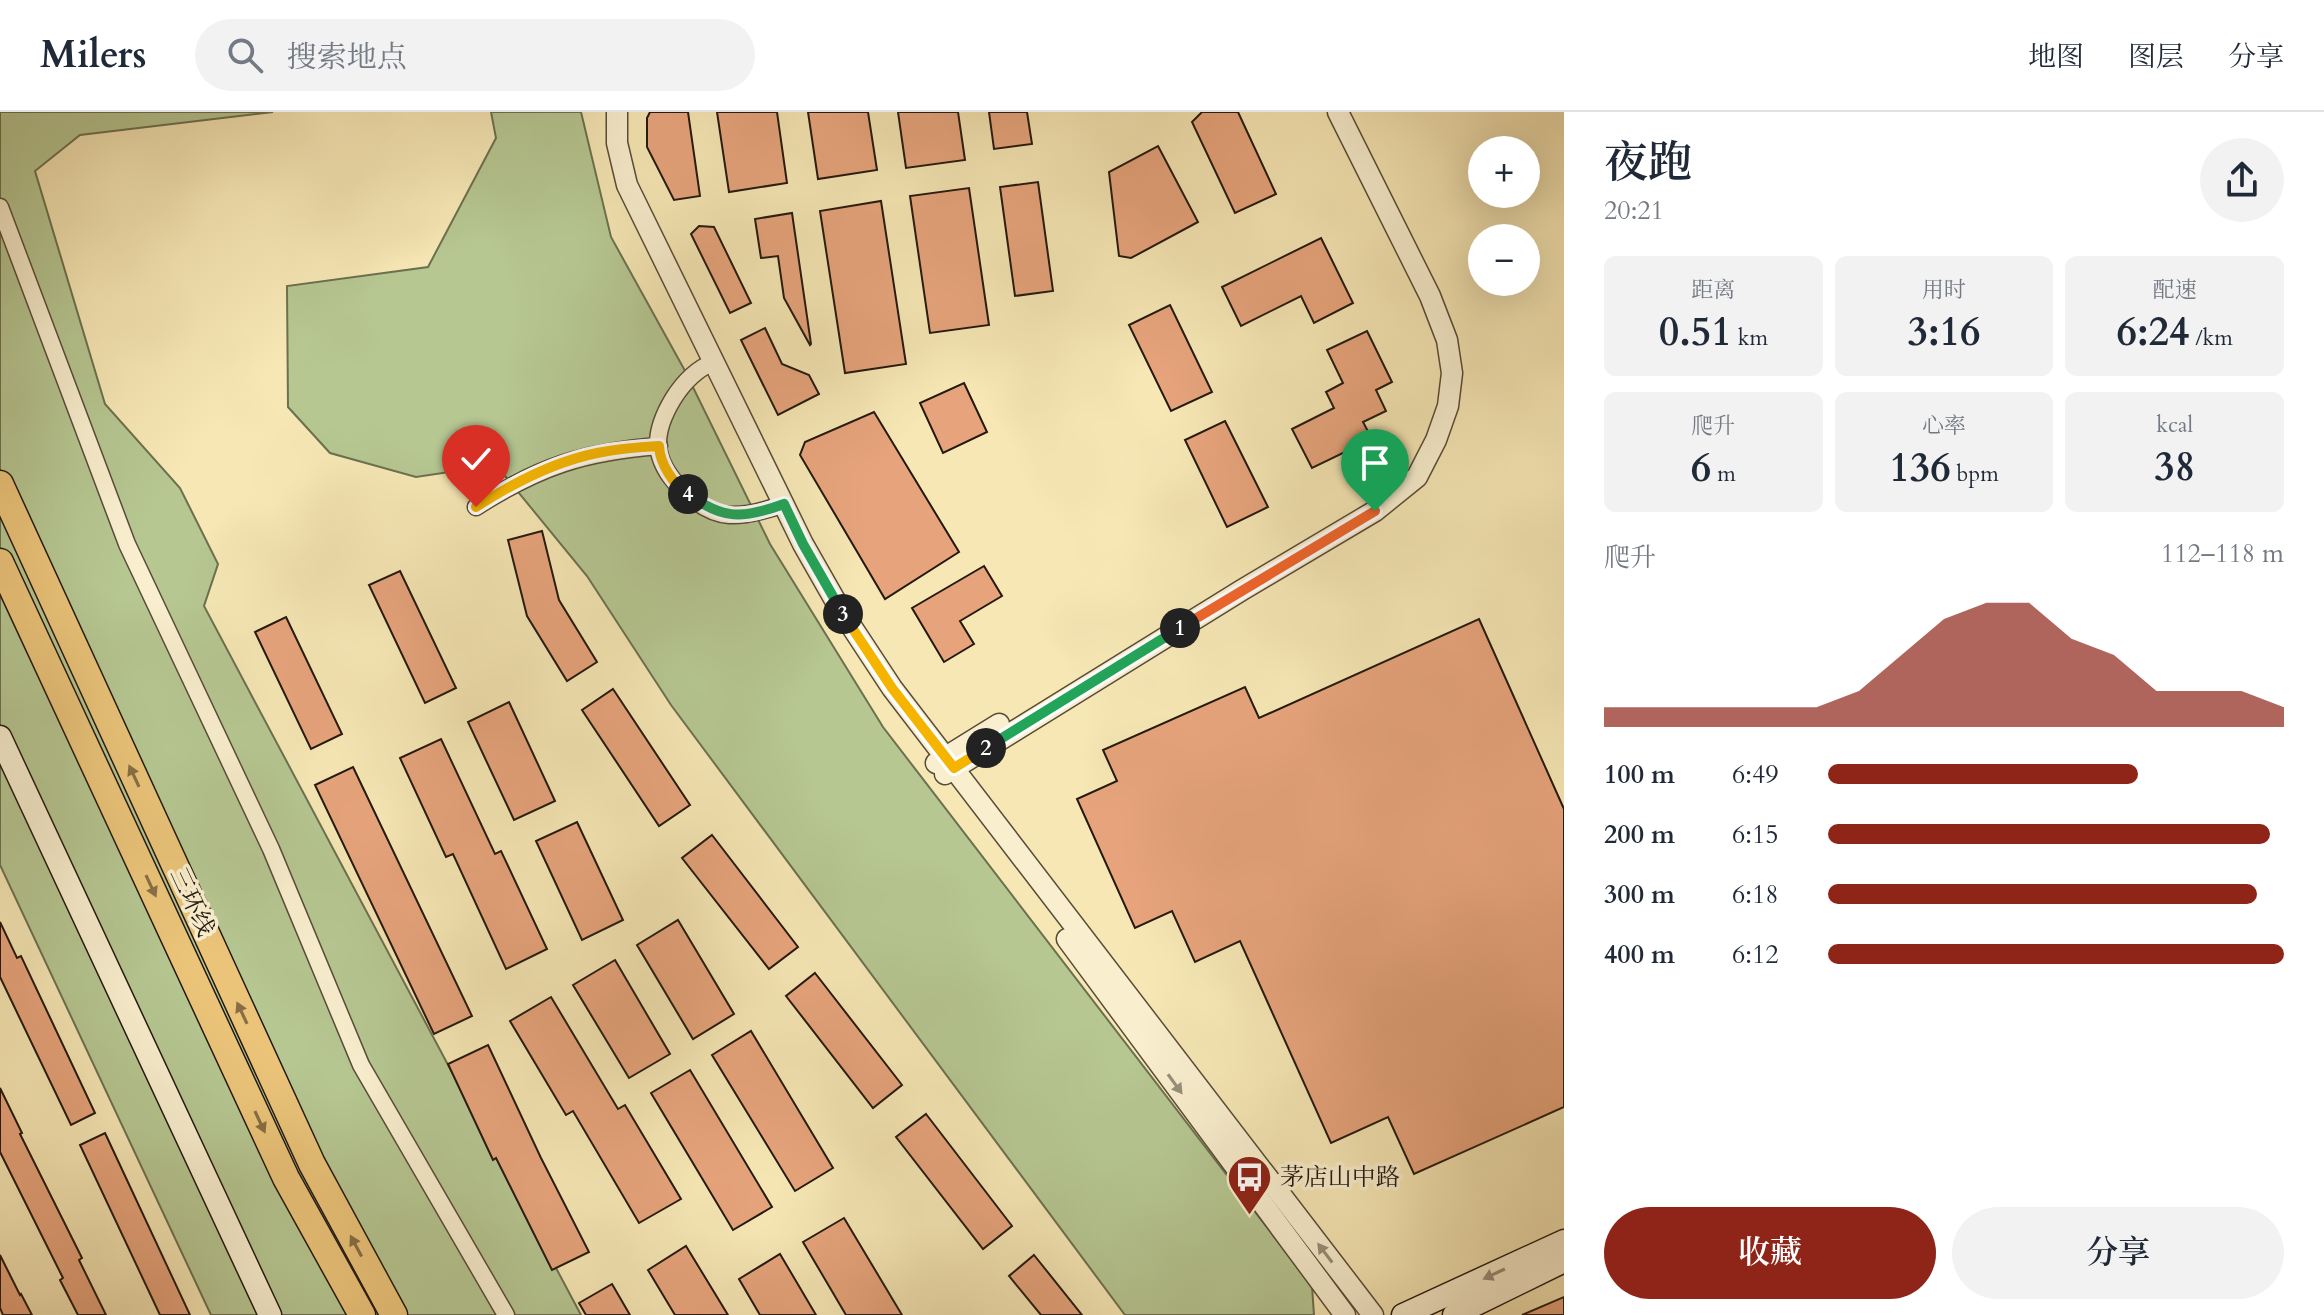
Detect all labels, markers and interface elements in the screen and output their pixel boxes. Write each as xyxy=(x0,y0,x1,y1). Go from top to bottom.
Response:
search box xyxy=(195,19,755,91)
text: Milers xyxy=(40,29,147,81)
icon: search xyxy=(223,33,267,77)
text: 搜索地点 xyxy=(287,37,407,78)
text: 地图 xyxy=(2028,38,2084,76)
text: 图层 xyxy=(2128,38,2184,76)
text: 分享 xyxy=(2228,38,2284,76)
text: 夜跑 xyxy=(1604,133,1692,193)
map controls xyxy=(1468,136,1540,296)
button: + xyxy=(1468,136,1540,208)
button: share xyxy=(2200,138,2284,222)
text: 20:21 xyxy=(1604,193,1664,228)
button: − xyxy=(1468,224,1540,296)
text: 距离 xyxy=(1691,275,1735,305)
text: 用时 xyxy=(1922,275,1966,305)
text: 配速 xyxy=(2153,275,2197,305)
text: 0.51 xyxy=(1659,305,1732,360)
text: 3:16 xyxy=(1907,305,1981,360)
text: 6:24 xyxy=(2116,305,2189,360)
text: km xyxy=(1732,323,1768,353)
text: /km xyxy=(2189,323,2233,353)
text: kcal xyxy=(2156,410,2193,440)
text: 爬升 xyxy=(1691,411,1735,441)
text: 心率 xyxy=(1922,411,1966,441)
pin xyxy=(442,425,510,507)
pin xyxy=(1341,429,1409,511)
icon: check xyxy=(454,437,498,481)
text: 38 xyxy=(2154,440,2195,495)
icon: arrive xyxy=(1353,441,1397,485)
text: 6 xyxy=(1691,441,1711,496)
text: 136 xyxy=(1889,441,1951,496)
text: m xyxy=(1711,459,1736,489)
text: bpm xyxy=(1951,459,1999,489)
pin: 4 xyxy=(668,474,708,514)
text: 4 xyxy=(682,479,694,509)
text: 112–118 m xyxy=(2161,536,2284,571)
text: 爬升 xyxy=(1604,540,1656,575)
pin: 3 xyxy=(823,594,863,634)
text: 3 xyxy=(837,599,849,629)
pin: 1 xyxy=(1160,608,1200,648)
text: 1 xyxy=(1174,613,1186,643)
pin: 2 xyxy=(966,728,1006,768)
text: 2 xyxy=(980,733,992,763)
text: 100 m xyxy=(1604,757,1675,792)
text: 6:49 xyxy=(1732,757,1779,792)
one-way arrow xyxy=(127,765,141,788)
text: 200 m xyxy=(1604,817,1675,852)
text: 6:15 xyxy=(1732,817,1779,852)
street label: 三环线 xyxy=(162,862,222,942)
one-way arrow xyxy=(144,874,158,898)
text: 300 m xyxy=(1604,877,1675,912)
text: 6:18 xyxy=(1732,877,1779,912)
text: 400 m xyxy=(1604,937,1675,972)
text: 6:12 xyxy=(1732,937,1779,972)
one-way arrow xyxy=(236,1001,249,1025)
one-way arrow xyxy=(1166,1074,1182,1094)
one-way arrow xyxy=(253,1111,267,1134)
bus stop icon: 茅店山中路 xyxy=(1225,1153,1273,1216)
place label: 茅店山中路 xyxy=(1280,1161,1400,1194)
button: 收藏 xyxy=(1604,1207,1936,1299)
button: 分享 xyxy=(1952,1207,2284,1299)
one-way arrow xyxy=(350,1235,363,1258)
one-way arrow xyxy=(1318,1243,1334,1263)
one-way arrow xyxy=(1482,1267,1505,1281)

